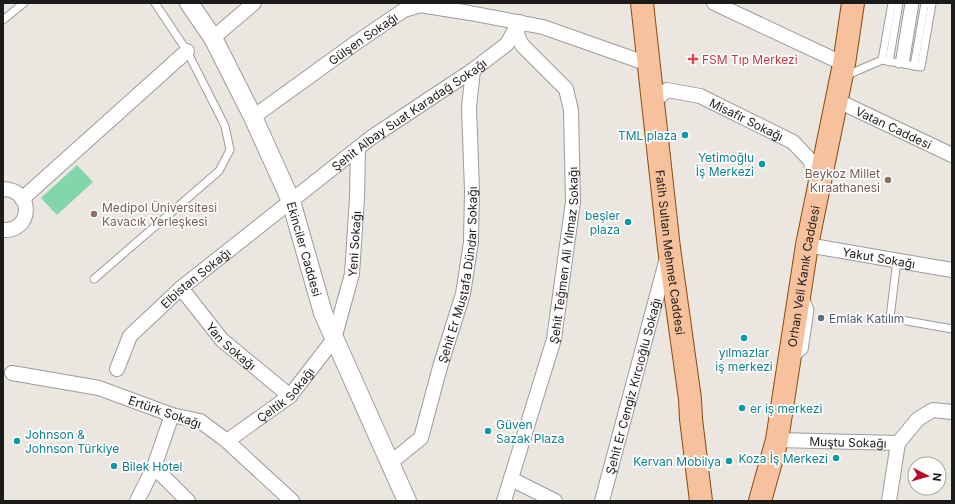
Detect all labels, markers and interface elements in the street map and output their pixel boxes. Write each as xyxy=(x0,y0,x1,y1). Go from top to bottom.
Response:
street label: Gülşen Sokağı xyxy=(325,9,400,68)
place label: FSM Tıp Merkezi xyxy=(702,52,798,67)
marker: FSM Tıp Merkezi xyxy=(687,53,699,65)
street label: Şehit Albay Suat Karadağ Sokağı xyxy=(328,55,489,174)
street label: Misafir Sokağı xyxy=(707,94,786,144)
street label: Vatan Caddesi xyxy=(854,103,934,152)
place label: TML plaza xyxy=(618,128,677,143)
marker: TML plaza xyxy=(680,130,690,140)
place label: Yetimoğlu İş Merkezi xyxy=(696,150,754,179)
marker: Yetimoğlu İş Merkezi xyxy=(757,159,767,169)
place label: Beykoz Millet Kıraathanesi xyxy=(805,166,880,195)
street label: Şehit Teğmen Ali Yılmaz Sokağı xyxy=(545,167,581,346)
street label: Fatih Sultan Mehmet Caddesi xyxy=(653,169,689,336)
marker: Beykoz Millet Kıraathanesi xyxy=(883,175,893,185)
street label: Şehit Er Mustafa Dündar Sokağı xyxy=(434,186,480,365)
place label: Medipol Üniversitesi Kavacık Yerleşkesi xyxy=(102,200,217,229)
street label: Ekinciler Caddesi xyxy=(284,200,325,298)
street label: Orhan Veli Kanık Caddesi xyxy=(784,204,822,348)
place label: beşler plaza xyxy=(585,208,620,237)
marker: Medipol Üniversitesi Kavacık Yerleşkesi xyxy=(89,209,99,219)
street label: Yeni Sokağı xyxy=(344,210,364,277)
marker: beşler plaza xyxy=(623,217,633,227)
street label: Elbistan Sokağı xyxy=(157,244,233,311)
street label: Yakut Sokağı xyxy=(841,244,916,271)
street label: Şehit Er Cengiz Kırcıoğlu Sokağı xyxy=(602,296,664,476)
place label: Emlak Katılım xyxy=(829,311,904,326)
marker: Emlak Katılım xyxy=(816,313,826,323)
street label: Yan Sokağı xyxy=(203,319,259,373)
marker: yılmazlar iş merkezi xyxy=(739,333,749,343)
place label: yılmazlar iş merkezi xyxy=(715,345,773,374)
street label: Çeltik Sokaḡı xyxy=(253,364,317,425)
street label: Ertürk Sokağı xyxy=(127,393,203,431)
place label: er iş merkezi xyxy=(750,401,822,416)
marker: er iş merkezi xyxy=(737,403,747,413)
place label: Güven Sazak Plaza xyxy=(496,417,564,446)
marker: Güven Sazak Plaza xyxy=(483,426,493,436)
place label: Johnson & Johnson Türkiye xyxy=(25,427,119,456)
street label: Muştu Sokağı xyxy=(809,433,887,450)
marker: Johnson & Johnson Türkiye xyxy=(12,436,22,446)
place label: Koza İş Merkezi xyxy=(739,451,828,466)
marker: Koza İş Merkezi xyxy=(831,453,841,463)
place label: Kervan Mobilya xyxy=(633,454,721,469)
marker: Kervan Mobilya xyxy=(724,456,734,466)
north arrow xyxy=(907,456,947,496)
place label: Bilek Hotel xyxy=(122,459,182,474)
marker: Bilek Hotel xyxy=(109,461,119,471)
text: N xyxy=(930,472,944,482)

